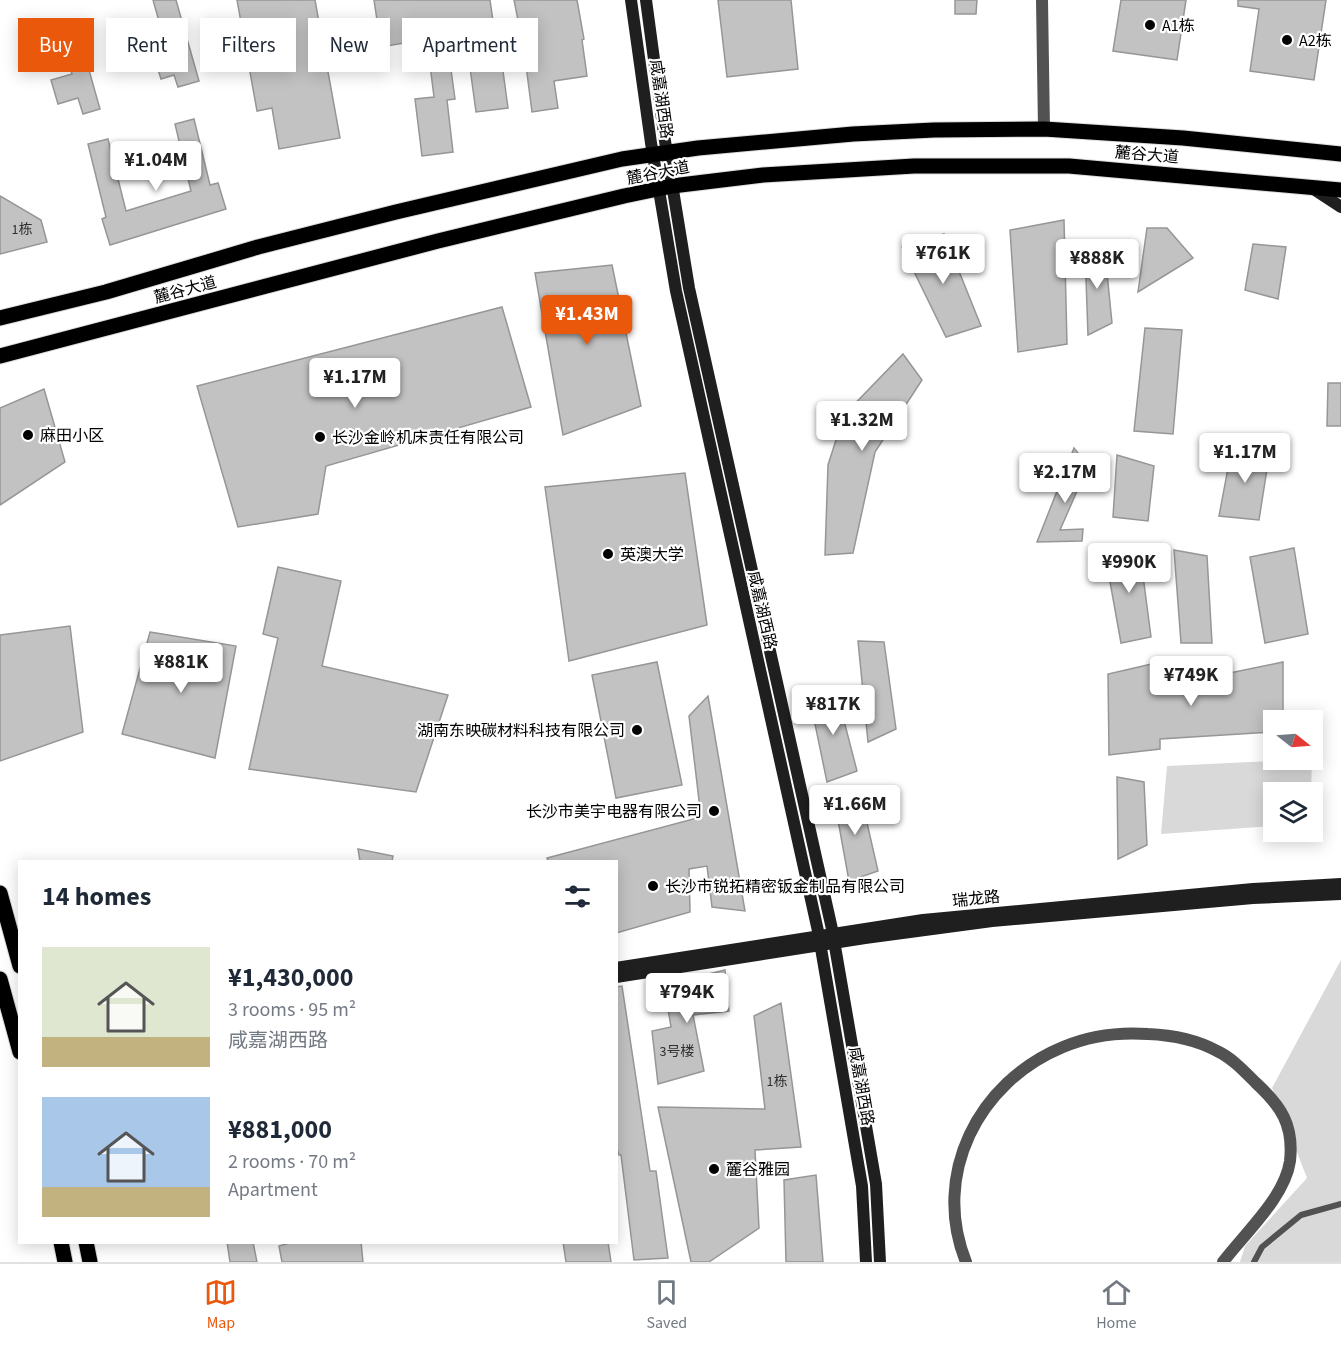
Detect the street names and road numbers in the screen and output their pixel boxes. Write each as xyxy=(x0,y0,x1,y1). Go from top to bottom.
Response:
street label: 咸嘉湖西路 xyxy=(645,58,677,140)
street label: 麓谷大道 xyxy=(1114,141,1180,169)
street label: 麓谷大道 xyxy=(625,156,692,190)
street label: 麓谷大道 xyxy=(151,271,219,309)
street label: 咸嘉湖西路 xyxy=(742,569,782,652)
street label: 瑞龙路 xyxy=(951,886,1001,912)
street label: 咸嘉湖西路 xyxy=(843,1045,879,1127)

